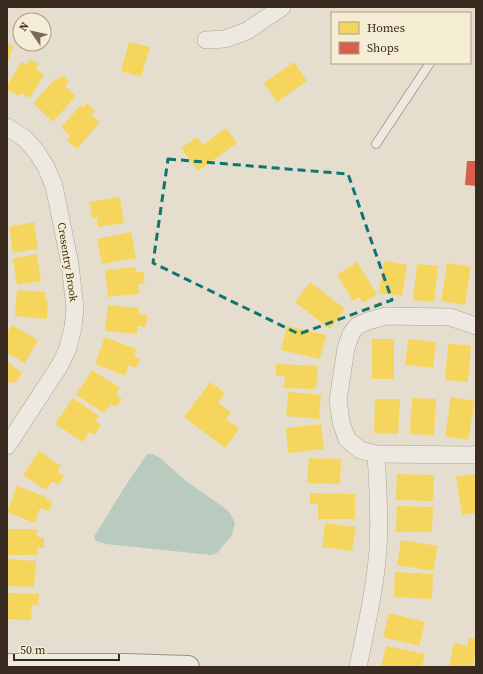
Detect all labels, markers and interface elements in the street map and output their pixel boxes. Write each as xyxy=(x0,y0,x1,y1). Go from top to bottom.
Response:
north arrow xyxy=(12,12,52,52)
legend xyxy=(331,12,471,64)
text: N xyxy=(16,19,33,34)
text: Homes xyxy=(367,20,405,36)
text: Shops xyxy=(367,40,399,56)
street label: Cresentry Brook xyxy=(54,221,81,304)
scale bar xyxy=(14,636,119,662)
text: 50 m xyxy=(20,642,46,658)

